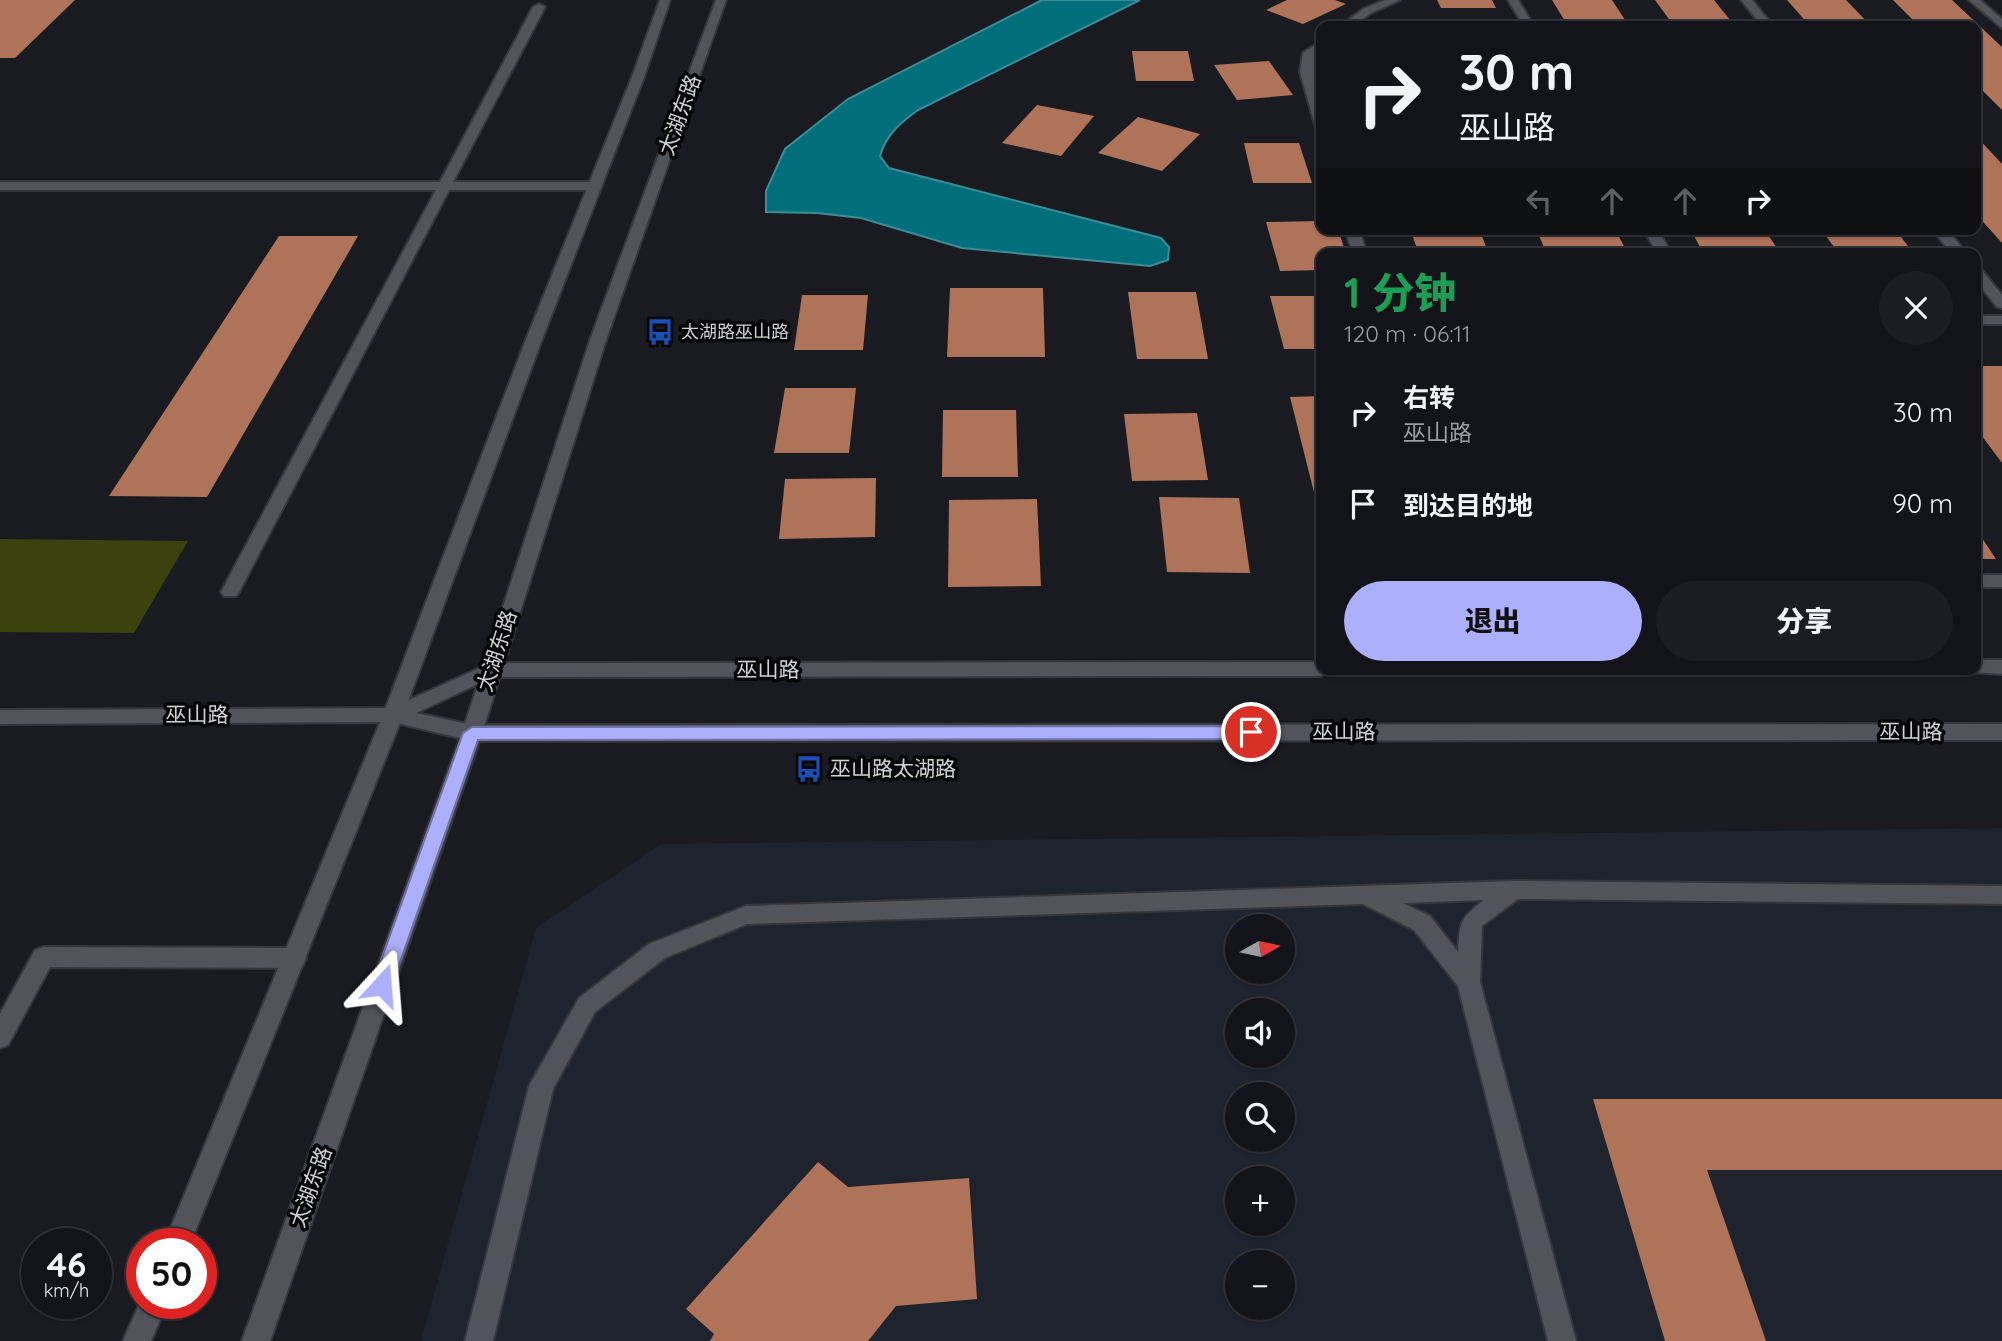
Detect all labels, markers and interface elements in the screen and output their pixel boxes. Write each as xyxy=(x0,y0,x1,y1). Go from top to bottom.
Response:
text: 30 m xyxy=(1459,41,1574,102)
icon: right xyxy=(1344,49,1435,140)
street label: 太湖东路 xyxy=(652,71,706,159)
text: 巫山路 xyxy=(1459,107,1555,147)
icon: left xyxy=(1520,182,1558,220)
icon: ahead xyxy=(1593,182,1631,220)
icon: ahead xyxy=(1666,182,1704,220)
icon: right xyxy=(1739,182,1777,220)
text: 1 分钟 xyxy=(1344,266,1456,319)
button: close xyxy=(1879,271,1953,345)
bus stop icon: 太湖路巫山路 xyxy=(645,317,675,347)
text: 120 m · 06:11 xyxy=(1344,319,1471,348)
place label: 太湖路巫山路 xyxy=(681,320,789,343)
text: 右转 xyxy=(1403,381,1455,414)
icon: right xyxy=(1344,394,1382,432)
text: 30 m xyxy=(1893,396,1953,429)
text: 巫山路 xyxy=(1403,418,1472,447)
icon: arrive xyxy=(1344,485,1382,523)
text: 90 m xyxy=(1892,487,1953,520)
text: 到达目的地 xyxy=(1403,489,1533,522)
button: 退出 xyxy=(1344,581,1642,661)
button: 分享 xyxy=(1656,581,1953,661)
street label: 太湖东路 xyxy=(471,607,521,695)
street label: 巫山路 xyxy=(737,656,800,682)
street label: 巫山路 xyxy=(166,701,229,727)
pin xyxy=(1221,702,1281,762)
icon: arrive xyxy=(1232,713,1270,751)
street label: 巫山路 xyxy=(1313,718,1376,744)
street label: 巫山路 xyxy=(1880,718,1943,744)
bus stop icon: 巫山路太湖路 xyxy=(794,754,824,784)
place label: 巫山路太湖路 xyxy=(830,755,956,781)
north arrow xyxy=(1225,914,1295,984)
map controls xyxy=(1225,914,1295,1320)
position arrow xyxy=(345,948,419,1022)
button: sound xyxy=(1225,998,1295,1068)
button: search xyxy=(1225,1082,1295,1152)
street label: 太湖东路 xyxy=(283,1143,337,1231)
button: + xyxy=(1225,1166,1295,1236)
speed limit sign: 50 xyxy=(126,1228,217,1319)
text: 46 xyxy=(47,1242,86,1286)
button: − xyxy=(1225,1250,1295,1320)
text: km/h xyxy=(44,1279,89,1302)

